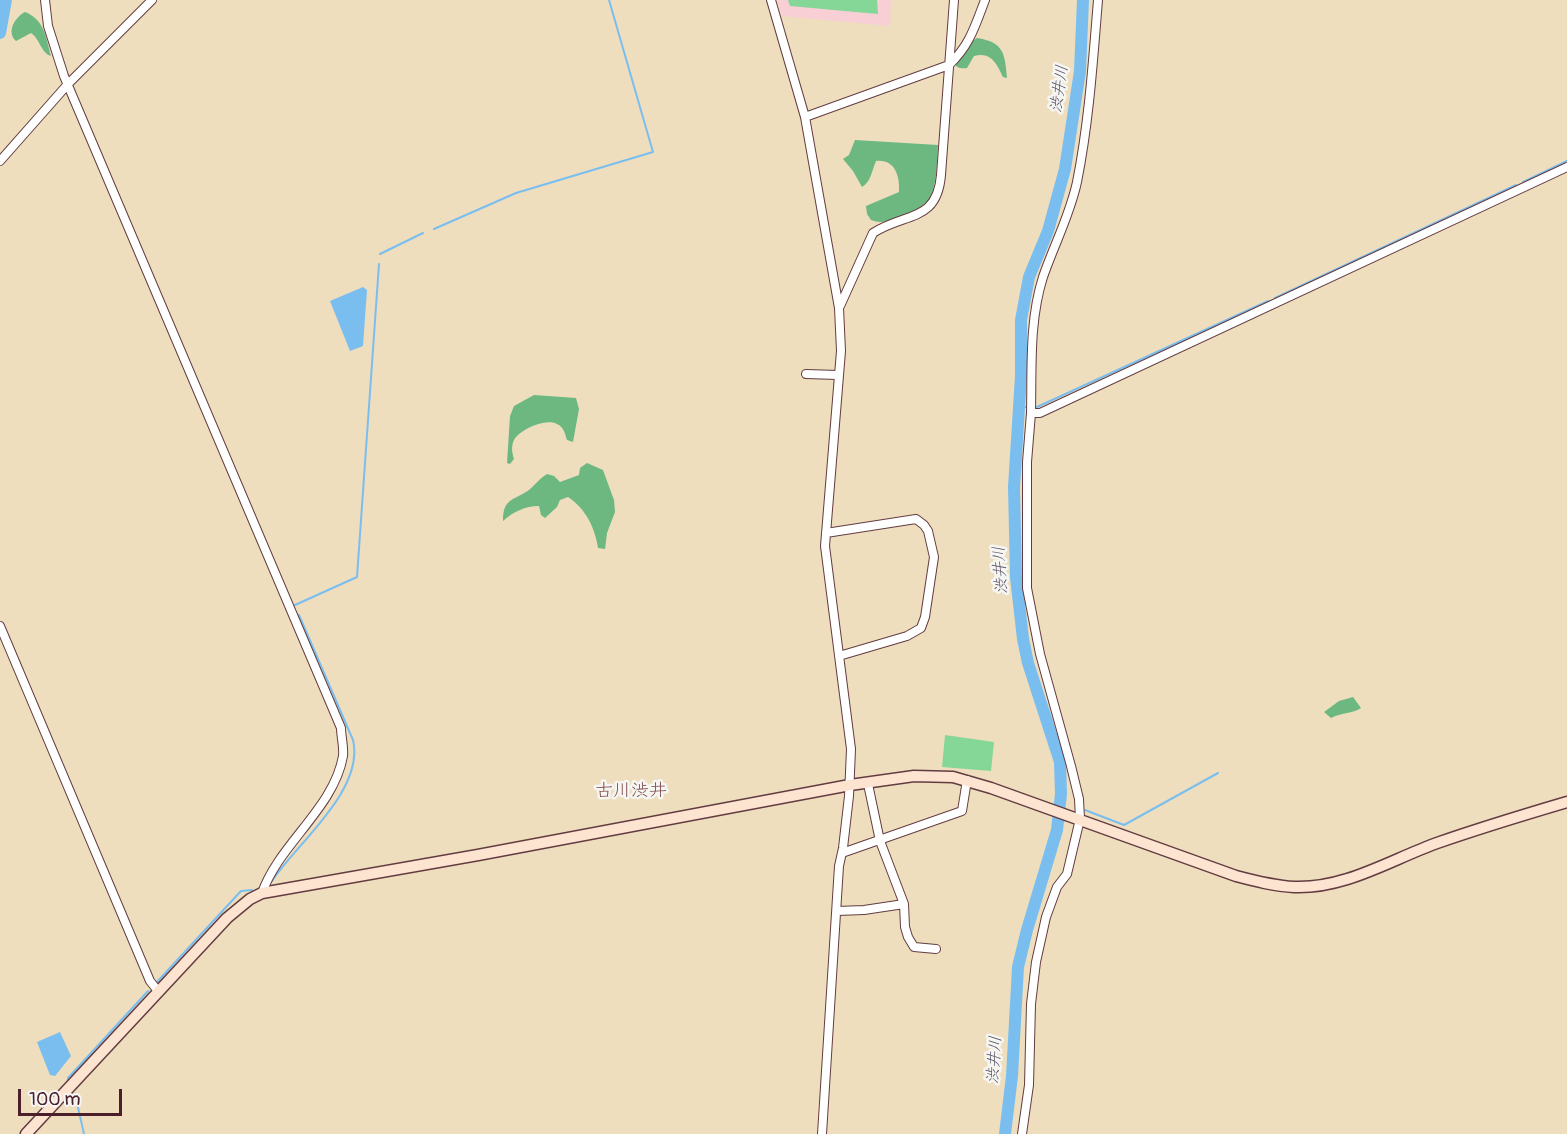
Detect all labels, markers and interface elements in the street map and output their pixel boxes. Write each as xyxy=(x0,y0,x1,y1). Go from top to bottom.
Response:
water label: 渋井川 xyxy=(1047,64,1073,114)
water label: 渋井川 xyxy=(990,545,1012,595)
district label: 古川渋井 xyxy=(595,780,667,802)
water label: 渋井川 xyxy=(984,1035,1006,1085)
scale bar xyxy=(21,1077,124,1115)
text: 100 m xyxy=(29,1088,81,1111)

